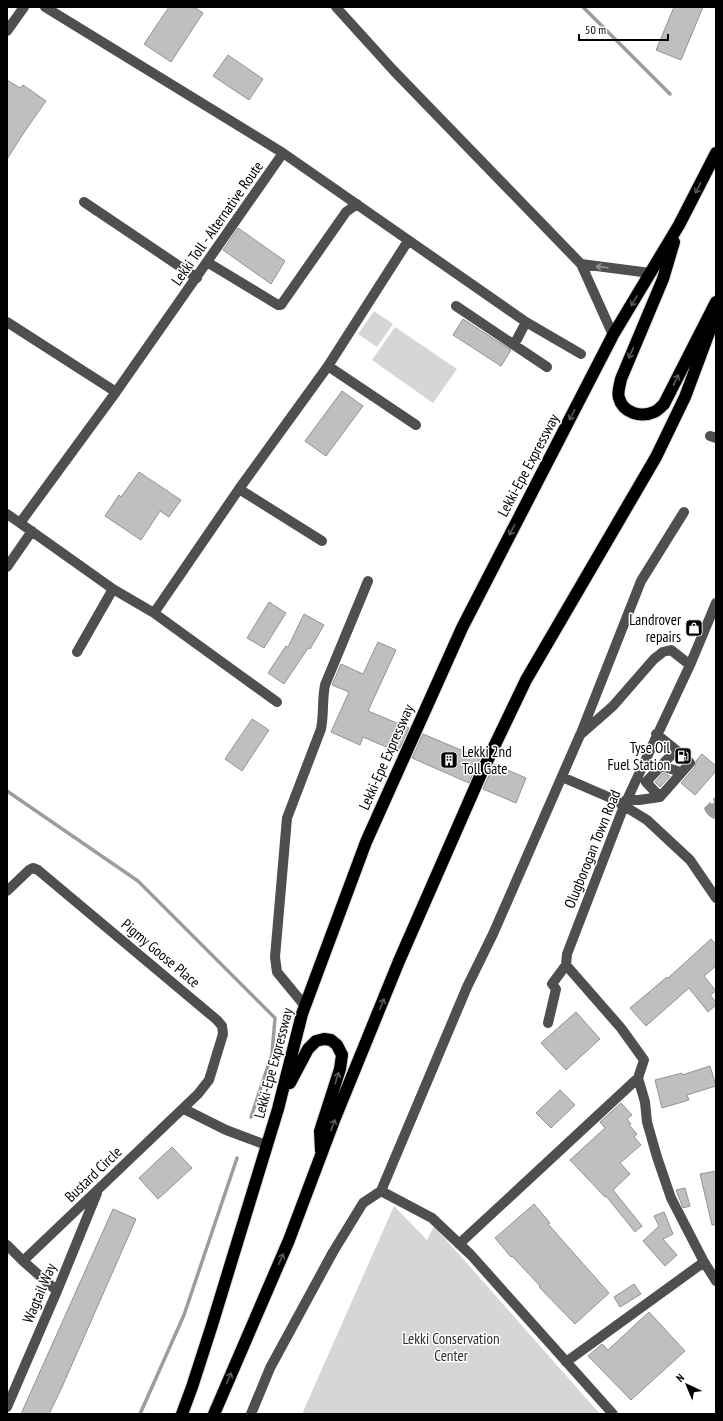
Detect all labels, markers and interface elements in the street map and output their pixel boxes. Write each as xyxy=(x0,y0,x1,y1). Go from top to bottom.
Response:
scale bar xyxy=(579,16,668,42)
text: 50 m xyxy=(585,22,606,37)
street label: Lekki Toll - Alternative Route xyxy=(167,157,267,289)
one-way arrow xyxy=(694,182,701,194)
one-way arrow xyxy=(596,263,609,271)
one-way arrow xyxy=(629,295,637,307)
one-way arrow xyxy=(627,347,634,359)
one-way arrow xyxy=(673,374,680,386)
one-way arrow xyxy=(568,409,575,421)
street label: Lekki-Epe Expressway xyxy=(493,410,563,520)
one-way arrow xyxy=(507,524,515,536)
place label: Landrover repairs xyxy=(629,610,682,646)
shop icon: Landrover repairs xyxy=(684,618,704,638)
street label: Lekki-Epe Expressway xyxy=(354,701,418,813)
place label: Tyse Oil Fuel Station xyxy=(607,738,671,774)
place label: Lekki 2nd Toll Gate xyxy=(462,742,512,778)
fuel station icon: Tyse Oil Fuel Station xyxy=(673,746,693,766)
building icon: Lekki 2nd Toll Gate xyxy=(439,750,459,770)
street label: Olugborogan Town Road xyxy=(560,787,624,911)
street label: Pigmy Goose Place xyxy=(118,915,204,991)
one-way arrow xyxy=(378,999,386,1011)
street label: Lekki-Epe Expressway xyxy=(249,1005,297,1120)
one-way arrow xyxy=(334,1072,341,1085)
one-way arrow xyxy=(329,1119,337,1131)
street label: Bustard Circle xyxy=(61,1142,125,1206)
one-way arrow xyxy=(278,1253,285,1265)
street label: Wagtail Way xyxy=(18,1260,60,1326)
park label: Lekki Conservation Center xyxy=(403,1329,500,1365)
north arrow xyxy=(667,1365,707,1405)
text: N xyxy=(673,1371,687,1385)
one-way arrow xyxy=(226,1373,234,1385)

